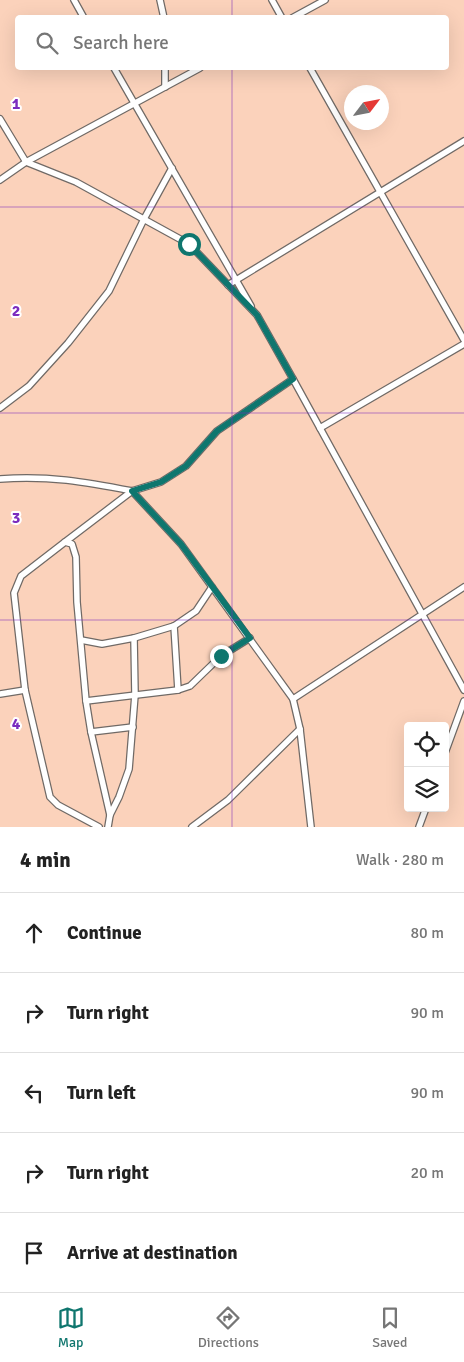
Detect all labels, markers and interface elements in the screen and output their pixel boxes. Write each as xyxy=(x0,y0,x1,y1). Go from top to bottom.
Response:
search box xyxy=(15,15,449,70)
icon: search xyxy=(33,29,61,57)
text: Search here xyxy=(73,31,169,55)
north arrow xyxy=(344,85,389,130)
text: 1 xyxy=(12,94,21,114)
route start xyxy=(178,233,201,256)
text: 2 xyxy=(12,301,20,321)
text: 3 xyxy=(12,508,20,528)
route end xyxy=(210,645,233,668)
text: 4 xyxy=(12,714,21,734)
map controls xyxy=(404,722,449,812)
button: locate xyxy=(404,722,449,767)
button: layers xyxy=(404,767,449,812)
text: 4 min xyxy=(20,847,71,873)
text: Walk · 280 m xyxy=(356,850,444,870)
icon: ahead xyxy=(20,919,48,947)
text: Continue xyxy=(67,921,142,945)
text: 80 m xyxy=(410,923,444,943)
icon: right xyxy=(20,999,48,1027)
text: Turn right xyxy=(67,1001,149,1025)
text: 90 m xyxy=(410,1003,444,1023)
icon: left xyxy=(20,1079,48,1107)
text: Turn left xyxy=(67,1081,136,1105)
text: 90 m xyxy=(410,1083,444,1103)
icon: right xyxy=(20,1159,48,1187)
text: Turn right xyxy=(67,1161,149,1185)
text: 20 m xyxy=(410,1163,444,1183)
icon: arrive xyxy=(20,1239,48,1267)
text: Arrive at destination xyxy=(67,1241,238,1265)
tab: Map xyxy=(57,1304,85,1351)
tab: Directions xyxy=(198,1304,259,1351)
tab: Saved xyxy=(372,1304,407,1351)

